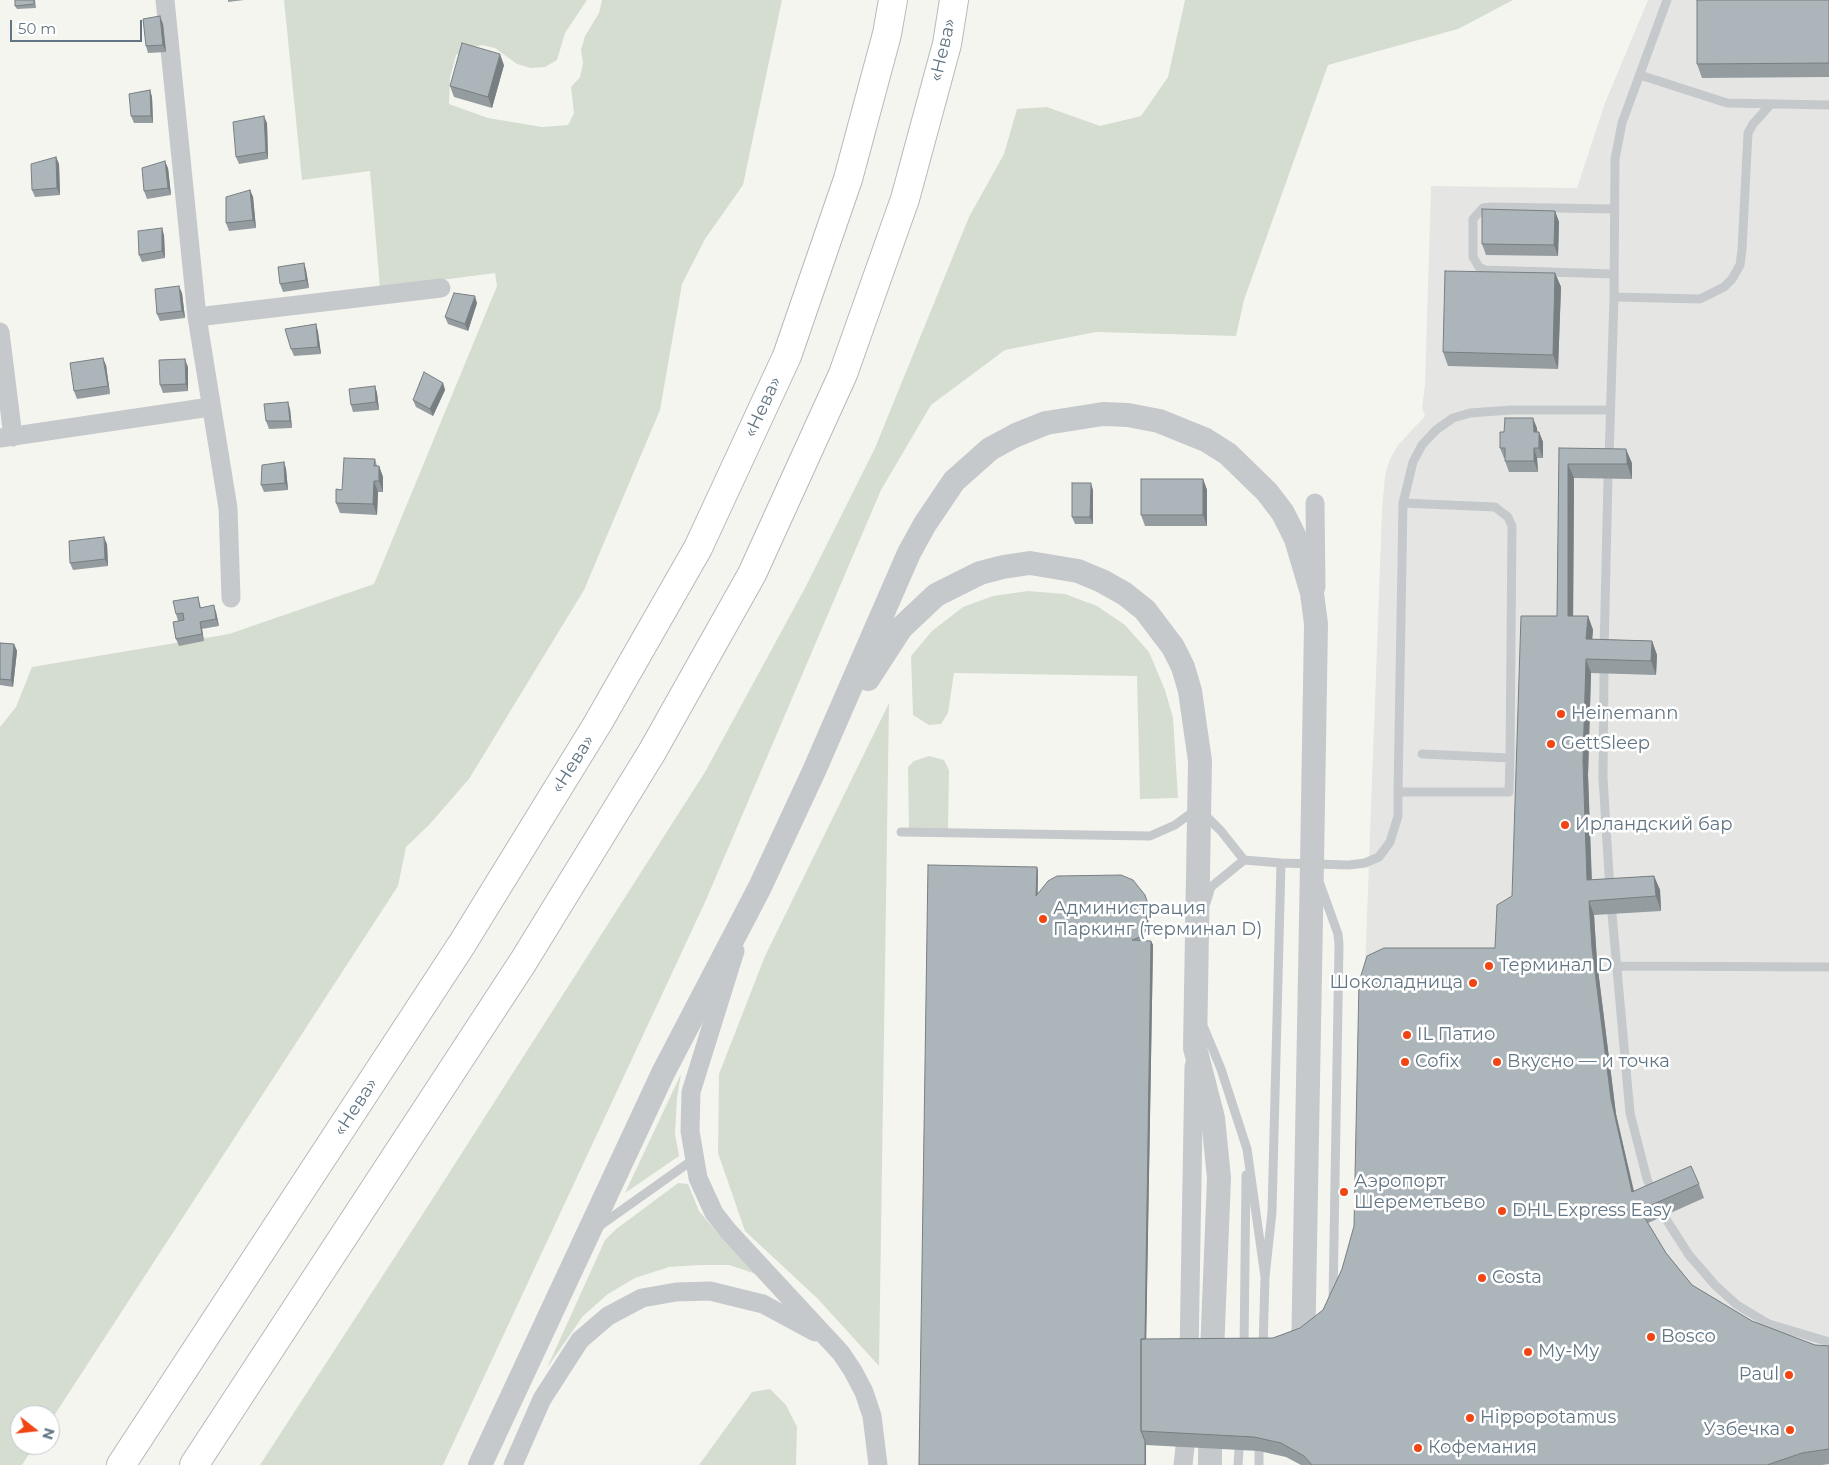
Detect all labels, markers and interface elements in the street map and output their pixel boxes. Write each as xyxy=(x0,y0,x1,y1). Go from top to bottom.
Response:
scale bar xyxy=(12,10,145,42)
street label: «Нева» xyxy=(925,16,961,84)
text: 50 m xyxy=(18,19,56,38)
street label: «Нева» xyxy=(740,373,786,441)
place label: Heinemann xyxy=(1571,703,1678,725)
marker: Heinemann xyxy=(1555,708,1567,720)
street label: «Нева» xyxy=(547,731,599,797)
place label: GettSleep xyxy=(1561,733,1650,755)
marker: GettSleep xyxy=(1545,738,1557,750)
place label: Ирландский бар xyxy=(1575,814,1733,836)
marker: Ирландский бар xyxy=(1559,819,1571,831)
place label: Администрация Паркинг (терминал D) xyxy=(1053,898,1262,941)
marker: Администрация Паркинг (терминал D) xyxy=(1037,913,1049,925)
place label: Терминал D xyxy=(1499,955,1612,977)
marker: Терминал D xyxy=(1483,960,1495,972)
place label: Шоколадница xyxy=(1329,972,1463,994)
marker: Шоколадница xyxy=(1467,977,1479,989)
place label: IL Патио xyxy=(1417,1024,1495,1046)
marker: IL Патио xyxy=(1401,1029,1413,1041)
place label: Cofix xyxy=(1415,1051,1459,1073)
place label: Вкусно — и точка xyxy=(1507,1051,1670,1073)
marker: Cofix xyxy=(1399,1056,1411,1068)
marker: Вкусно — и точка xyxy=(1491,1056,1503,1068)
street label: «Нева» xyxy=(329,1074,383,1140)
place label: Аэропорт Шереметьево xyxy=(1354,1171,1485,1214)
marker: Аэропорт Шереметьево xyxy=(1338,1186,1350,1198)
place label: DHL Express Easy xyxy=(1512,1200,1672,1222)
marker: DHL Express Easy xyxy=(1496,1205,1508,1217)
place label: Costa xyxy=(1492,1267,1542,1289)
marker: Costa xyxy=(1476,1272,1488,1284)
place label: Bosco xyxy=(1661,1326,1716,1348)
marker: Bosco xyxy=(1645,1331,1657,1343)
place label: Му-Му xyxy=(1538,1341,1599,1363)
marker: Му-Му xyxy=(1522,1346,1534,1358)
place label: Paul xyxy=(1739,1364,1779,1386)
marker: Paul xyxy=(1783,1369,1795,1381)
north arrow xyxy=(10,1405,60,1455)
place label: Hippopotamus xyxy=(1480,1407,1616,1429)
marker: Hippopotamus xyxy=(1464,1412,1476,1424)
place label: Узбечка xyxy=(1704,1419,1780,1441)
marker: Узбечка xyxy=(1784,1424,1796,1436)
text: N xyxy=(38,1426,59,1442)
place label: Кофемания xyxy=(1428,1437,1537,1459)
marker: Кофемания xyxy=(1412,1442,1424,1454)

